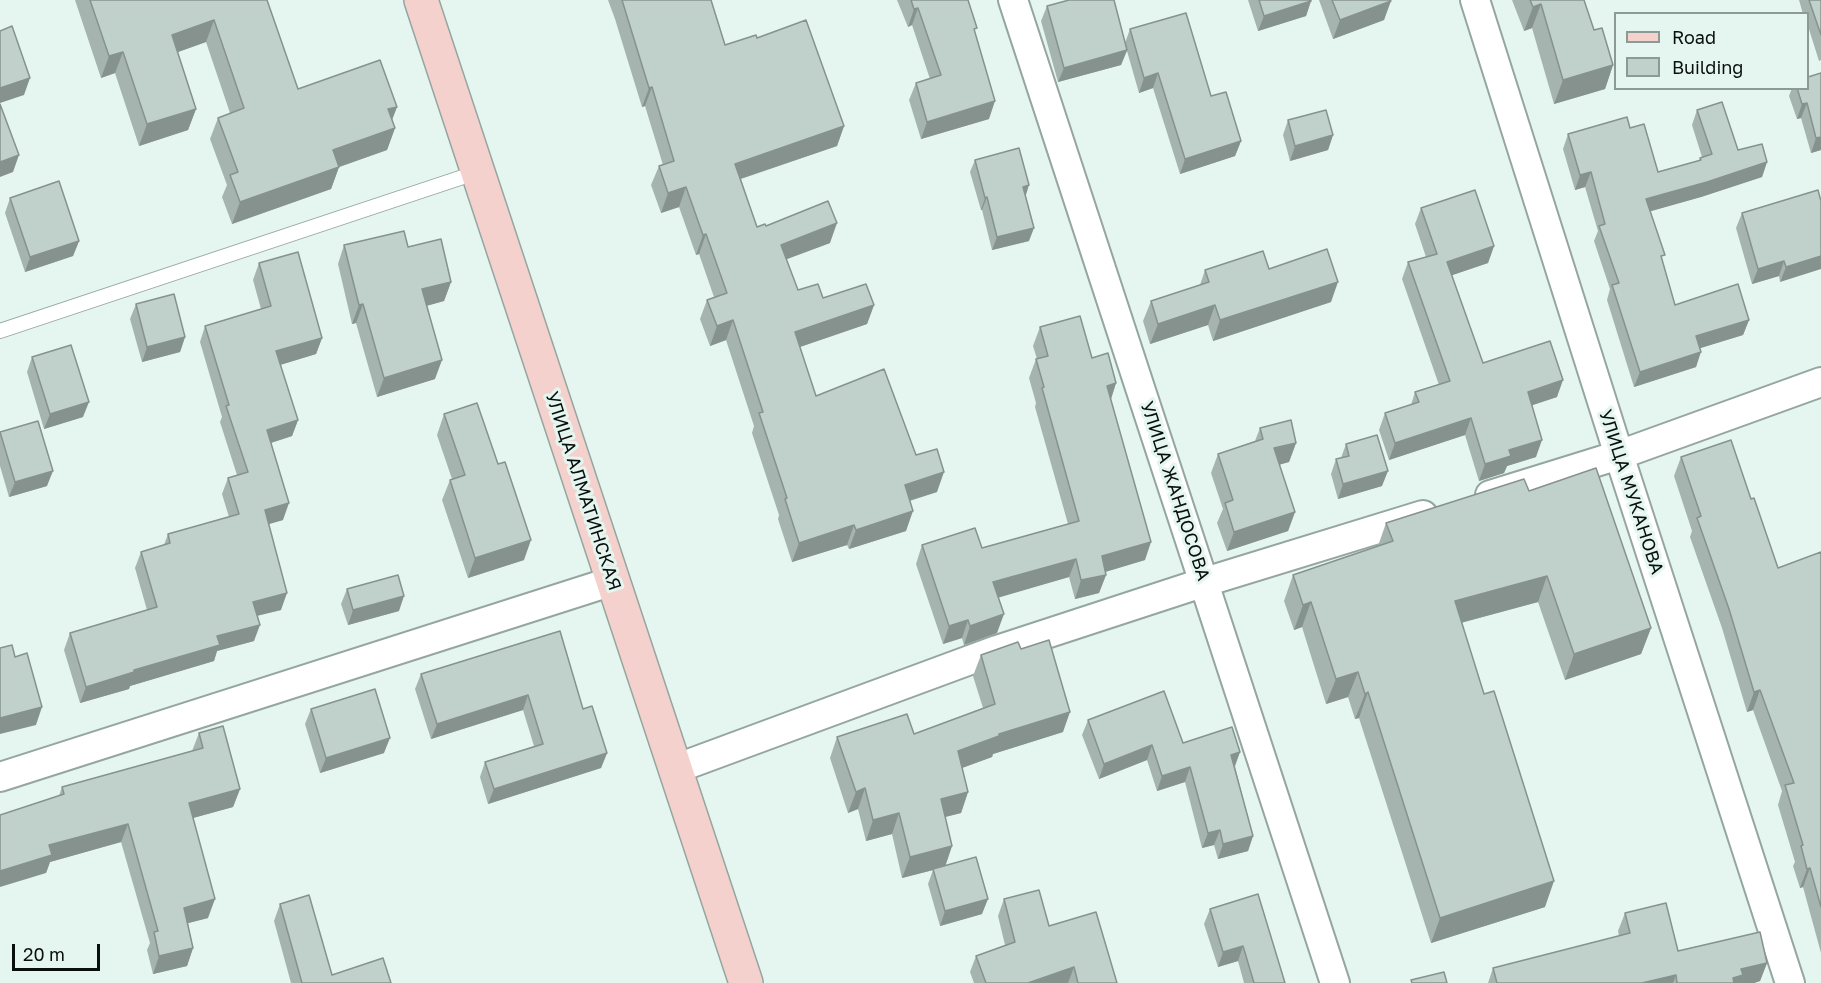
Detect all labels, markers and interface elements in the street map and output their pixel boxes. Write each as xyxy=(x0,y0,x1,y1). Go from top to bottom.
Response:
legend xyxy=(1614,12,1809,90)
text: Road xyxy=(1672,26,1716,48)
text: Building xyxy=(1672,56,1743,78)
street label: УЛИЦА АЛМАТИНСКАЯ xyxy=(541,389,625,593)
street label: УЛИЦА ЖАНДОСОВА xyxy=(1136,399,1214,583)
street label: УЛИЦА МУКАНОВА xyxy=(1594,407,1668,577)
scale bar xyxy=(15,932,104,970)
text: 20 m xyxy=(23,943,65,965)

